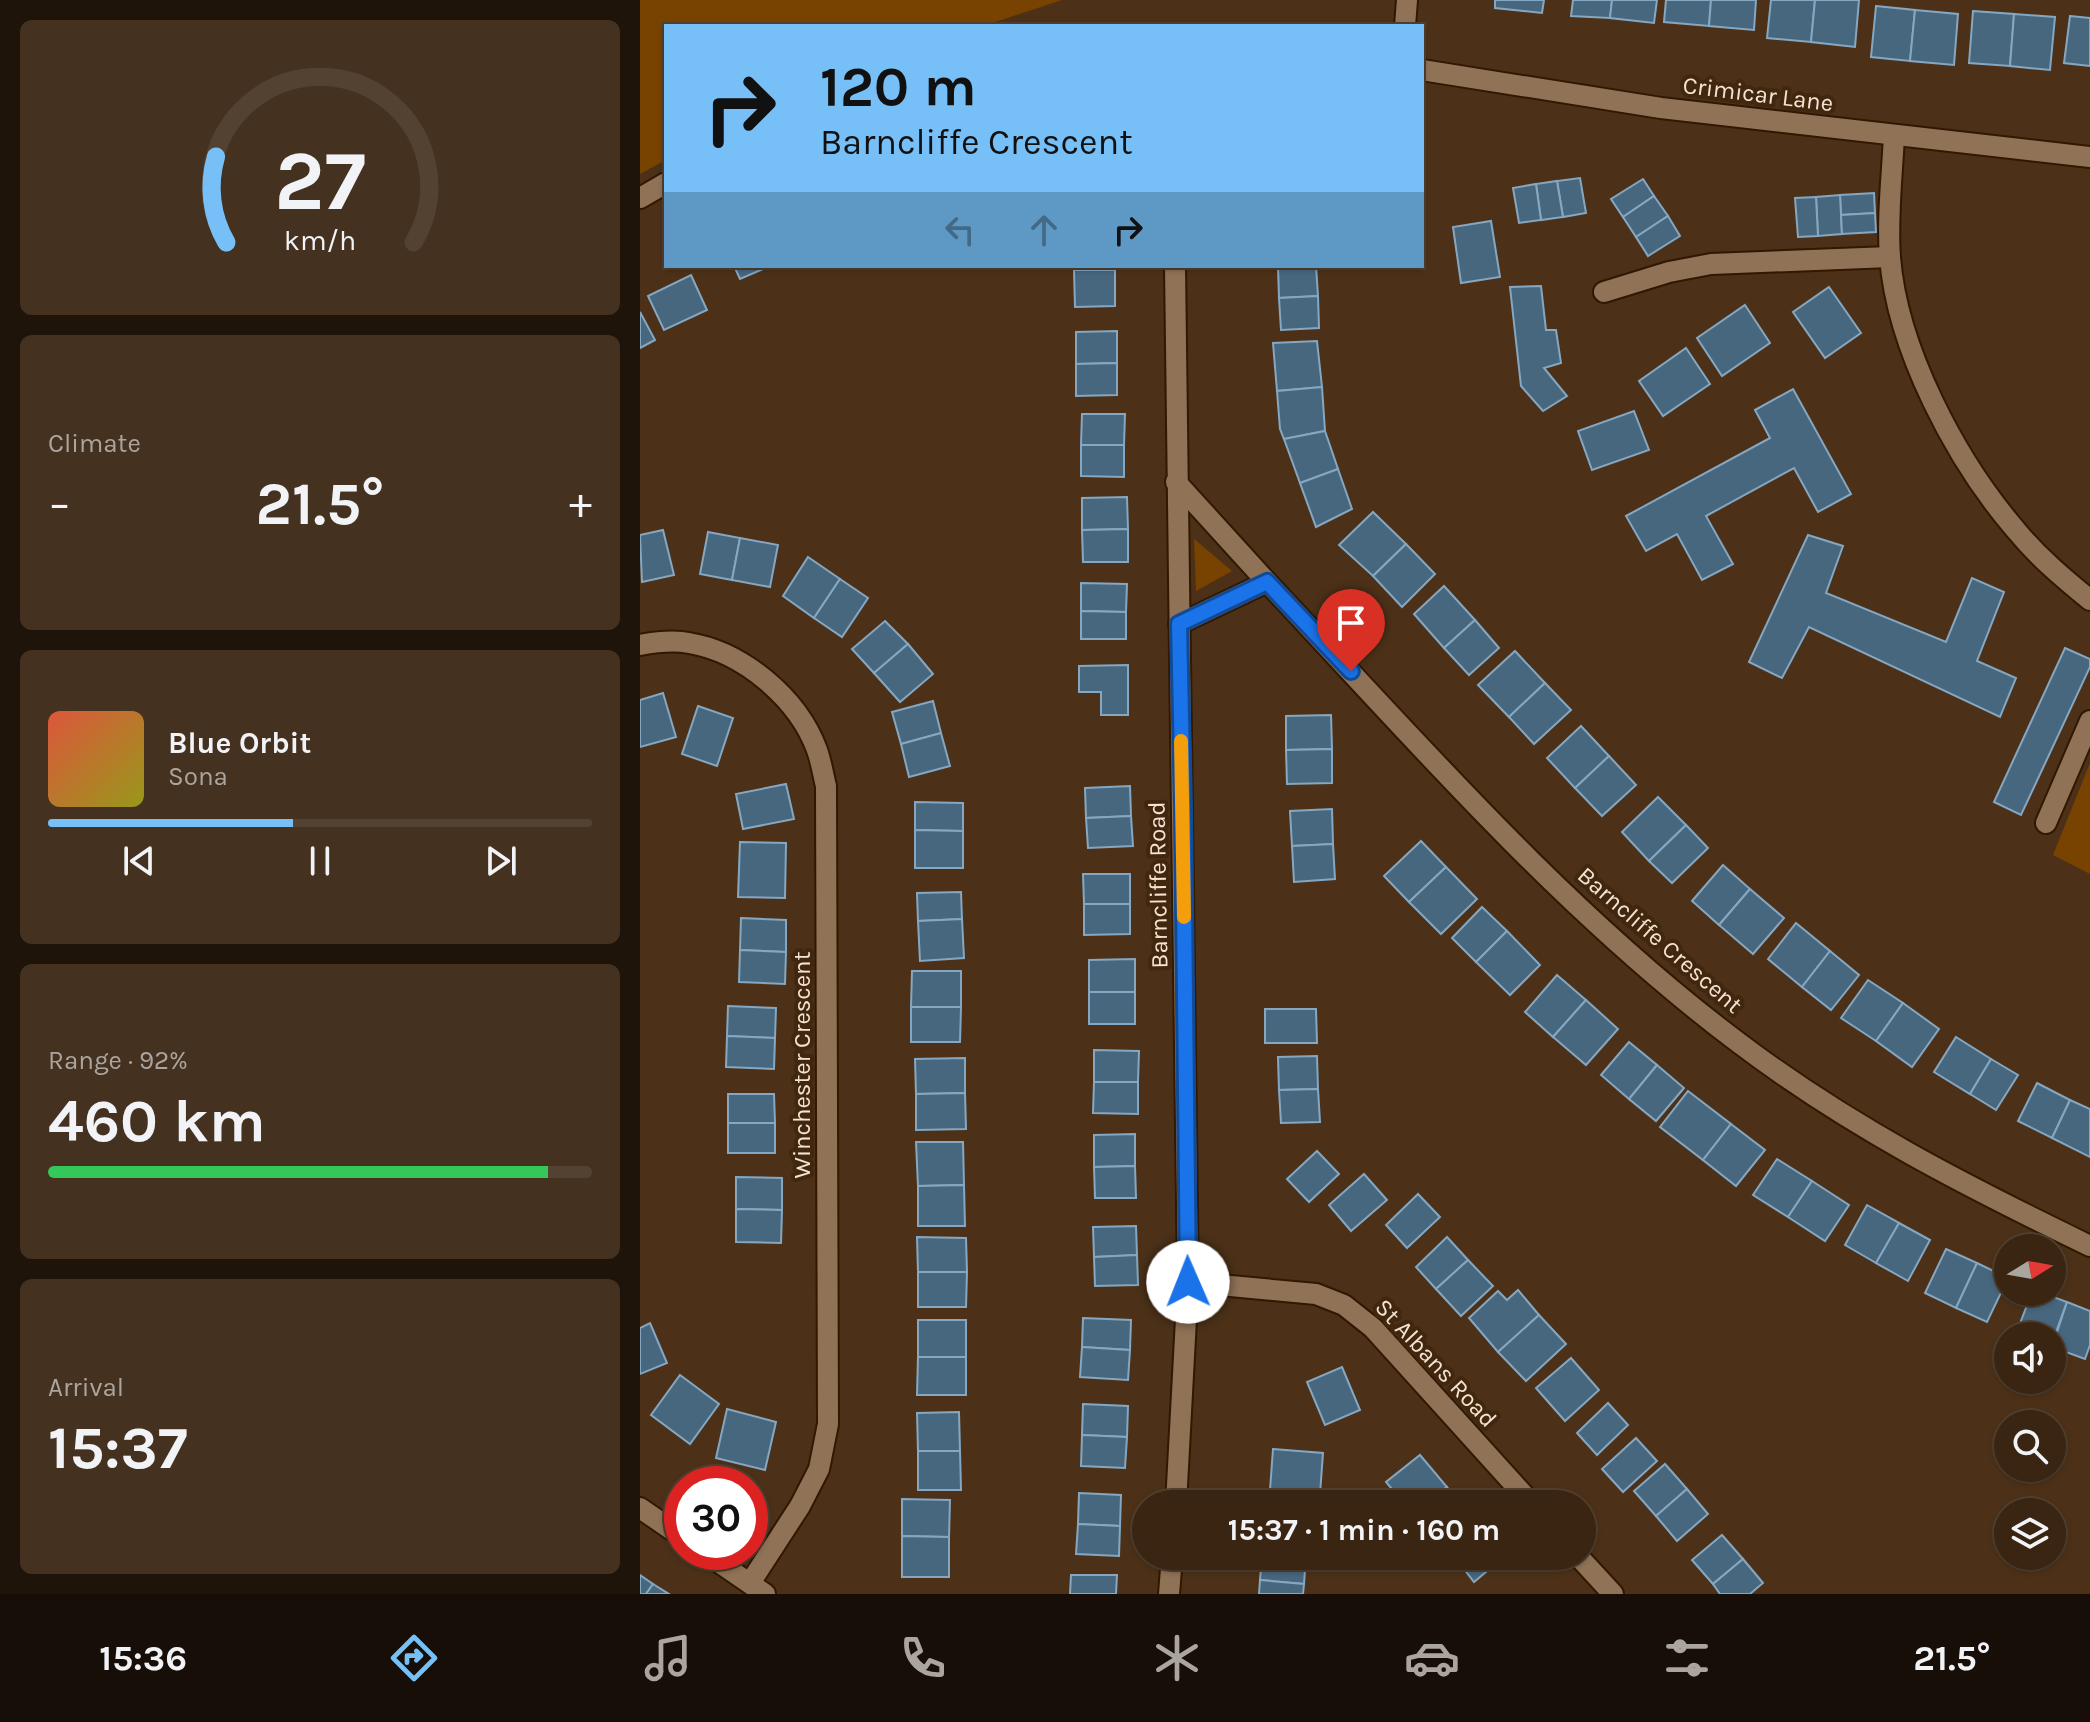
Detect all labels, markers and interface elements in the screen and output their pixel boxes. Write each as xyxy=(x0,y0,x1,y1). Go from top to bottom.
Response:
text: 120 m xyxy=(820,54,977,119)
icon: right xyxy=(688,56,792,160)
street label: Crimicar Lane xyxy=(1681,71,1835,117)
text: Barncliffe Crescent xyxy=(820,121,1133,163)
text: 27 xyxy=(274,133,366,230)
icon: left xyxy=(938,208,982,252)
icon: ahead xyxy=(1022,208,1066,252)
icon: right xyxy=(1106,208,1150,252)
text: km/h xyxy=(284,225,356,258)
text: Climate xyxy=(48,428,141,459)
text: 21.5° xyxy=(256,469,384,539)
text: − xyxy=(48,478,71,529)
text: + xyxy=(569,478,592,529)
pin xyxy=(1317,589,1385,671)
icon: arrive xyxy=(1329,601,1373,645)
text: Blue Orbit xyxy=(168,725,311,761)
text: Sona xyxy=(168,761,228,792)
street label: Barncliffe Road xyxy=(1143,801,1173,969)
icon: previous xyxy=(117,839,161,883)
icon: pause xyxy=(298,839,342,883)
icon: next xyxy=(479,839,523,883)
street label: Barncliffe Crescent xyxy=(1572,861,1748,1019)
street label: Winchester Crescent xyxy=(788,951,816,1179)
text: Range · 92% xyxy=(48,1045,188,1076)
text: 460 km xyxy=(48,1086,266,1156)
north arrow xyxy=(1994,1234,2066,1306)
map controls xyxy=(1994,1234,2066,1570)
position arrow xyxy=(1146,1240,1230,1324)
street label: St Albans Road xyxy=(1369,1293,1503,1433)
button: sound xyxy=(1994,1322,2066,1394)
text: Arrival xyxy=(48,1372,124,1403)
button: search xyxy=(1994,1410,2066,1482)
text: 15:37 xyxy=(48,1413,188,1483)
speed limit sign: 30 xyxy=(664,1466,768,1570)
button: layers xyxy=(1994,1498,2066,1570)
text: 15:37 · 1 min · 160 m xyxy=(1228,1512,1500,1548)
icon: directions xyxy=(386,1630,442,1686)
icon: music xyxy=(640,1630,696,1686)
icon: phone xyxy=(895,1630,951,1686)
icon: climate xyxy=(1149,1630,1205,1686)
icon: car xyxy=(1404,1630,1460,1686)
icon: filters xyxy=(1659,1630,1715,1686)
text: 15:36 xyxy=(99,1637,187,1679)
text: 21.5° xyxy=(1913,1637,1991,1679)

